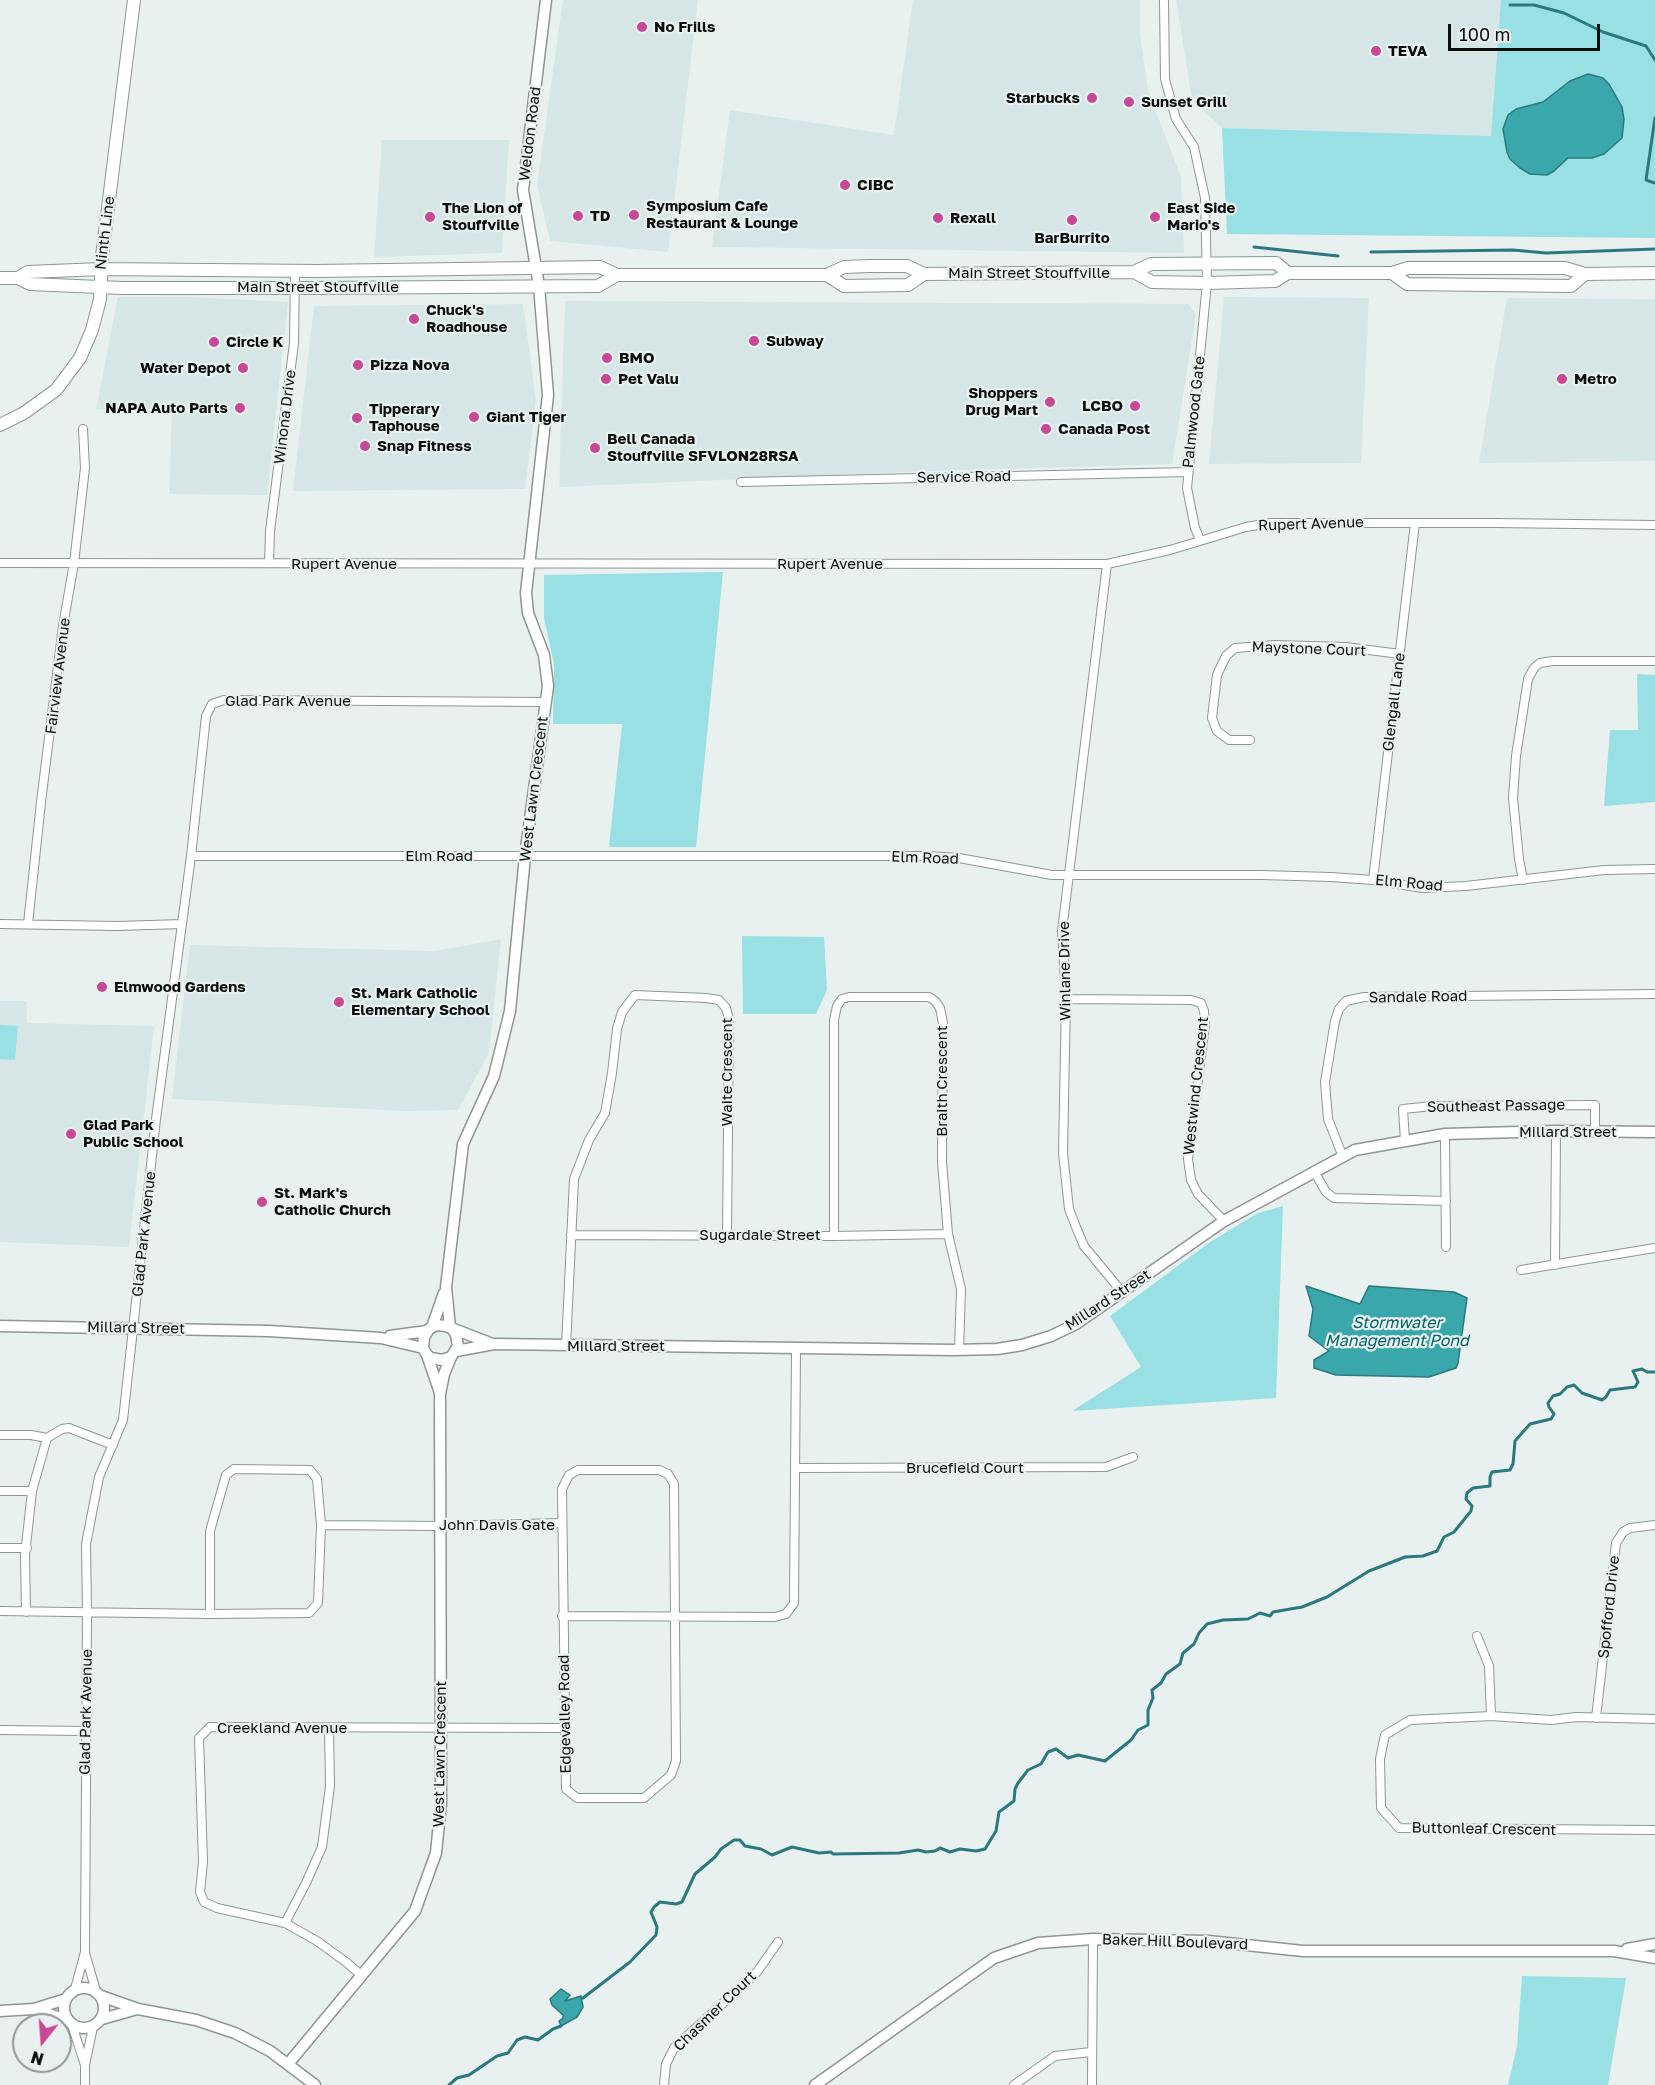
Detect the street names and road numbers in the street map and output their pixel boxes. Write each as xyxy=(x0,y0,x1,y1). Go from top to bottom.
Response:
street label: Weldon Road xyxy=(515,86,545,182)
street label: Ninth Line xyxy=(92,195,118,271)
street label: Main Street Stouffville xyxy=(948,264,1110,282)
street label: Main Street Stouffville xyxy=(237,278,399,296)
street label: Palmwood Gate xyxy=(1179,355,1209,469)
street label: Winona Drive xyxy=(270,369,300,465)
street label: Service Road xyxy=(917,467,1011,487)
street label: Rupert Avenue xyxy=(1258,513,1364,535)
street label: Rupert Avenue xyxy=(291,555,397,573)
street label: Rupert Avenue xyxy=(777,555,883,573)
street label: Fairview Avenue xyxy=(42,617,74,735)
street label: Maystone Court xyxy=(1251,638,1367,660)
street label: Glengall Lane xyxy=(1379,652,1409,752)
street label: Glad Park Avenue xyxy=(225,692,351,710)
street label: West Lawn Crescent xyxy=(516,715,552,863)
street label: Elm Road xyxy=(405,847,473,865)
street label: Elm Road xyxy=(891,848,959,868)
street label: Elm Road xyxy=(1374,871,1444,895)
street label: Winlane Drive xyxy=(1055,921,1075,1021)
street label: Sandale Road xyxy=(1368,987,1468,1007)
street label: Westwind Crescent xyxy=(1180,1016,1212,1156)
street label: Waite Crescent xyxy=(718,1017,736,1127)
street label: Braith Crescent xyxy=(933,1025,951,1137)
street label: Southeast Passage xyxy=(1427,1096,1565,1116)
street label: Millard Street xyxy=(1519,1123,1617,1141)
street label: Glad Park Avenue xyxy=(128,1170,160,1298)
street label: Sugardale Street xyxy=(699,1226,821,1244)
street label: Millard Street xyxy=(1062,1266,1154,1334)
street label: Millard Street xyxy=(87,1318,185,1338)
street label: Millard Street xyxy=(567,1337,665,1355)
street label: Brucefield Court xyxy=(906,1459,1024,1477)
street label: John Davis Gate xyxy=(439,1516,555,1534)
street label: Spofford Drive xyxy=(1595,1555,1623,1659)
street label: Glad Park Avenue xyxy=(76,1649,96,1775)
street label: Edgevalley Road xyxy=(555,1654,575,1774)
street label: West Lawn Crescent xyxy=(430,1680,450,1828)
street label: Creekland Avenue xyxy=(217,1719,347,1737)
street label: Buttonleaf Crescent xyxy=(1411,1819,1557,1839)
street label: Baker Hill Boulevard xyxy=(1102,1930,1248,1954)
street label: Chasmer Court xyxy=(670,1967,760,2055)

